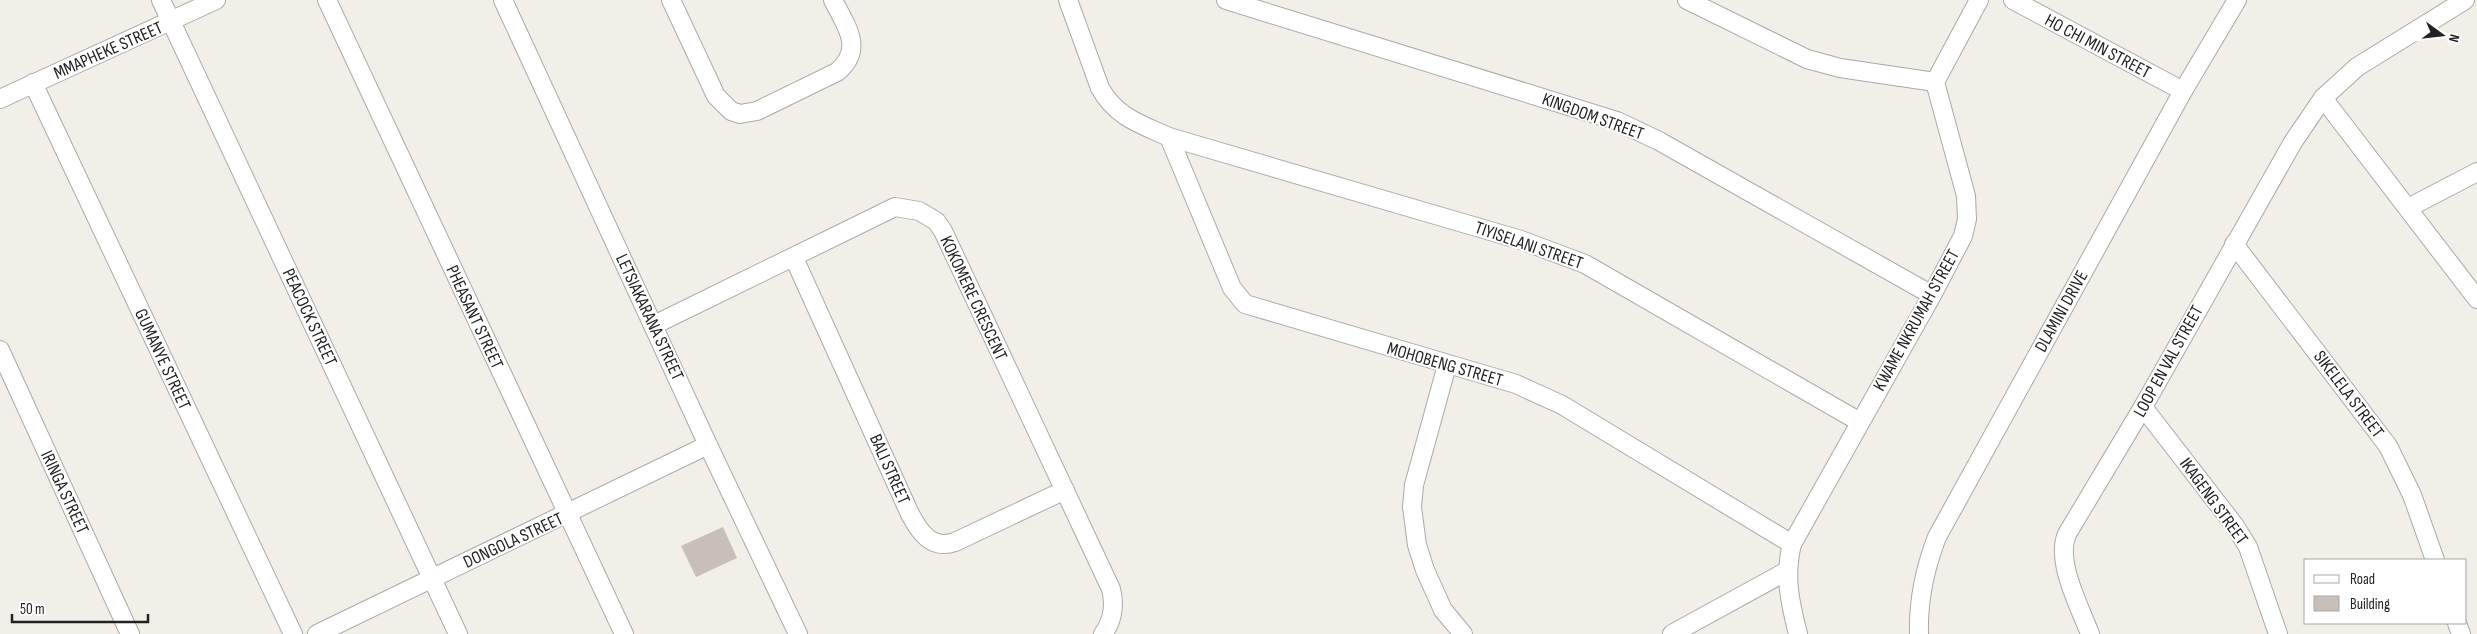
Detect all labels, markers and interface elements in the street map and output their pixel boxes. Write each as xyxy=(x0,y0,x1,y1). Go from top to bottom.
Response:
street label: HO CHI MIN STREET xyxy=(2041,10,2154,83)
north arrow xyxy=(2417,10,2467,60)
street label: MMAPHEKE STREET xyxy=(51,17,166,84)
text: N xyxy=(2445,32,2463,44)
street label: KINGDOM STREET xyxy=(1539,88,1646,145)
street label: TIYISELANI STREET xyxy=(1472,217,1586,274)
street label: KOKOMERE CRESCENT xyxy=(935,233,1012,364)
street label: KWAME NKRUMAH STREET xyxy=(1869,246,1964,395)
street label: LETSIAKARANA STREET xyxy=(611,251,688,384)
street label: PHEASANT STREET xyxy=(441,262,508,372)
street label: PEACOCK STREET xyxy=(278,265,341,369)
street label: DLAMINI DRIVE xyxy=(2031,267,2092,356)
street label: LOOP EN VAL STREET xyxy=(2129,302,2208,421)
street label: GUMANYE STREET xyxy=(130,306,195,413)
street label: MOHOBENG STREET xyxy=(1385,338,1505,391)
street label: SIKELELA STREET xyxy=(2309,347,2388,442)
street label: BALI STREET xyxy=(865,431,914,507)
street label: IRINGA STREET xyxy=(36,447,93,537)
street label: IKAGENG STREET xyxy=(2175,454,2252,549)
street label: DONGOLA STREET xyxy=(460,508,566,573)
legend xyxy=(2304,559,2467,624)
text: Road xyxy=(2350,570,2375,589)
scale bar xyxy=(12,592,149,624)
text: Building xyxy=(2350,595,2390,614)
text: 50 m xyxy=(20,600,45,619)

